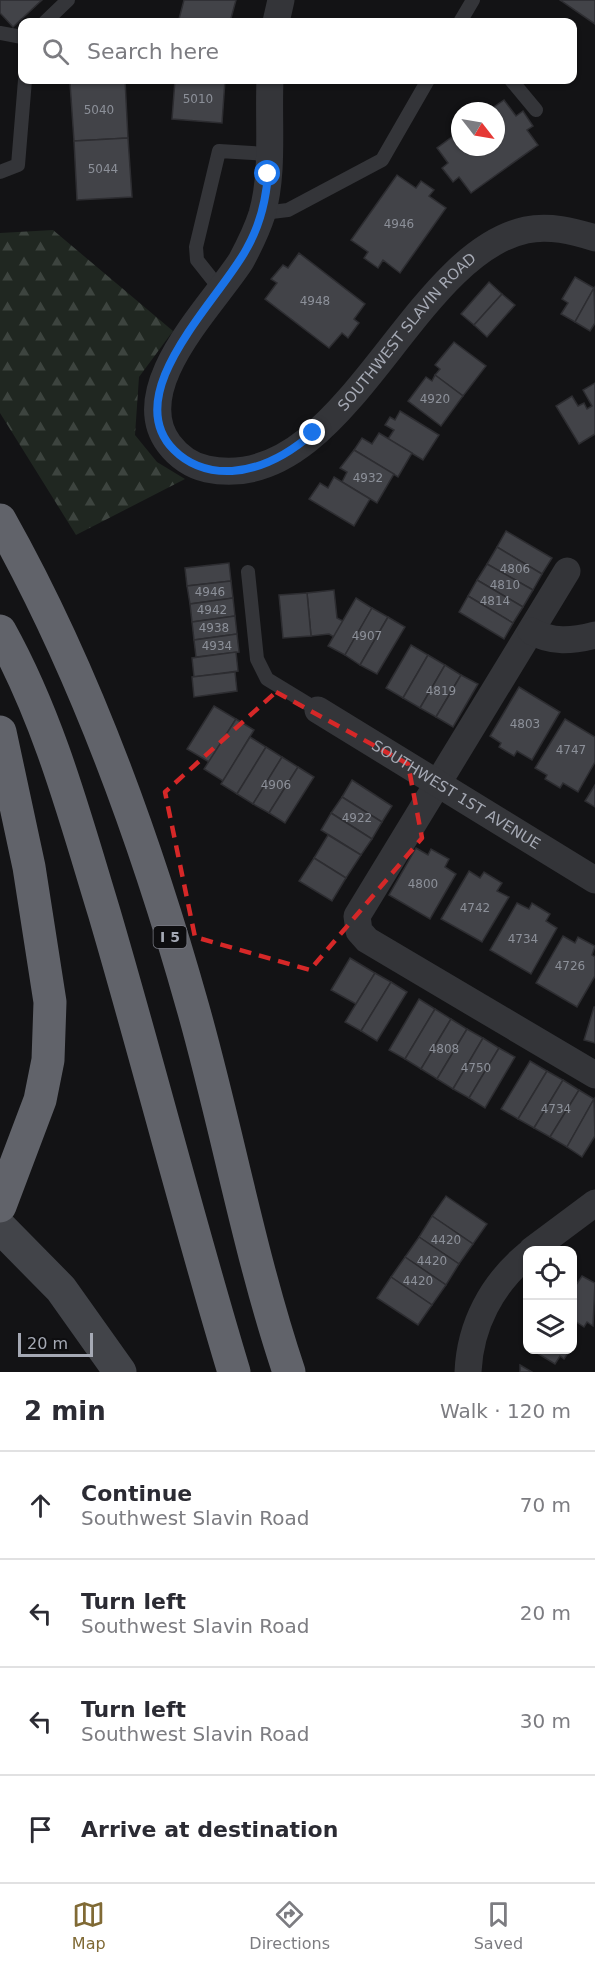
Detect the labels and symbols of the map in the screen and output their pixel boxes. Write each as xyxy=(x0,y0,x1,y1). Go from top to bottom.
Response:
house number: 5010 xyxy=(183,92,213,106)
north arrow xyxy=(451,102,505,156)
house number: 5040 xyxy=(84,103,114,117)
route start xyxy=(254,160,280,186)
house number: 5044 xyxy=(88,162,118,176)
house number: 4946 xyxy=(384,217,414,231)
street label: SOUTHWEST SLAVIN ROAD xyxy=(334,249,480,415)
house number: 4948 xyxy=(300,294,330,308)
house number: 4920 xyxy=(420,392,450,406)
route end xyxy=(299,419,325,445)
house number: 4932 xyxy=(353,471,383,485)
house number: 4806 xyxy=(500,562,530,576)
house number: 4810 xyxy=(490,578,520,592)
house number: 4946 xyxy=(195,585,225,599)
house number: 4814 xyxy=(480,594,510,608)
house number: 4942 xyxy=(197,603,227,617)
house number: 4938 xyxy=(199,621,229,635)
house number: 4907 xyxy=(352,629,382,643)
house number: 4934 xyxy=(202,639,232,653)
house number: 4819 xyxy=(426,684,456,698)
house number: 4803 xyxy=(510,717,540,731)
street label: SOUTHWEST 1ST AVENUE xyxy=(369,736,544,853)
house number: 4747 xyxy=(556,743,586,757)
house number: 4906 xyxy=(261,778,291,792)
house number: 4922 xyxy=(342,811,372,825)
house number: 4800 xyxy=(408,877,438,891)
house number: 4742 xyxy=(460,901,490,915)
road number: I 5 xyxy=(154,926,186,948)
house number: 4734 xyxy=(508,932,538,946)
house number: 4726 xyxy=(555,959,585,973)
house number: 4808 xyxy=(429,1042,459,1056)
house number: 4750 xyxy=(461,1061,491,1075)
house number: 4734 xyxy=(541,1102,571,1116)
house number: 4420 xyxy=(431,1233,461,1247)
house number: 4420 xyxy=(417,1254,447,1268)
house number: 4420 xyxy=(403,1274,433,1288)
scale bar xyxy=(18,1330,93,1358)

